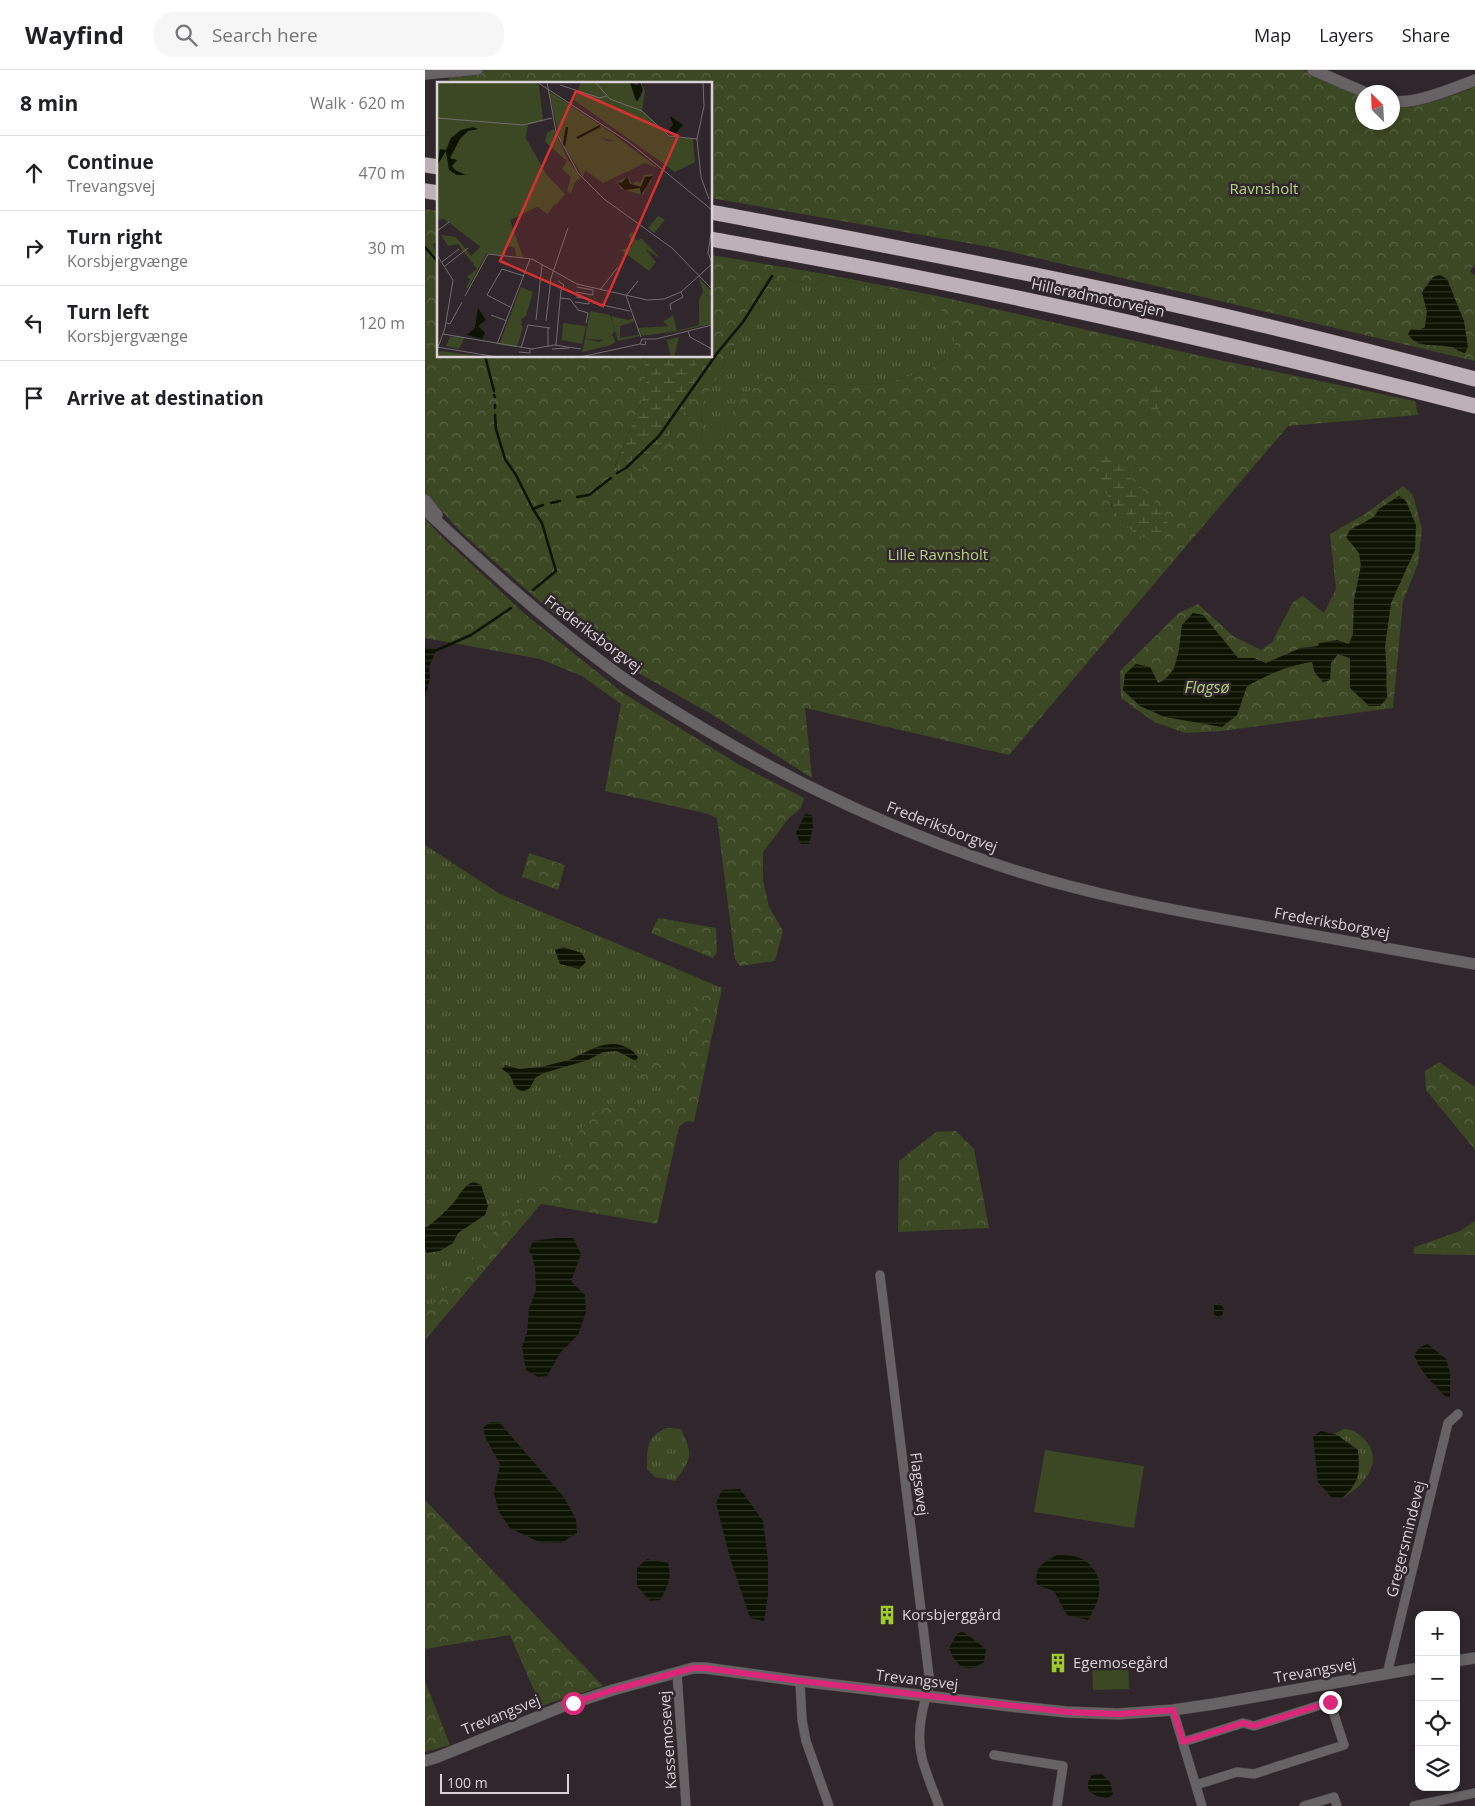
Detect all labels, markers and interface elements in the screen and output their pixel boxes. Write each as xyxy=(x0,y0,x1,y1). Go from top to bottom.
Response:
search box xyxy=(154,12,504,57)
text: Wayfind xyxy=(25,18,124,51)
icon: search xyxy=(172,21,200,49)
text: Search here xyxy=(212,22,318,48)
text: Map xyxy=(1254,23,1291,47)
text: Layers xyxy=(1319,23,1374,47)
text: Share xyxy=(1402,23,1450,47)
inset map xyxy=(437,82,713,358)
north arrow xyxy=(1355,85,1400,130)
text: 8 min xyxy=(20,89,78,117)
text: Walk · 620 m xyxy=(310,92,405,114)
text: Continue xyxy=(67,149,154,175)
icon: ahead xyxy=(20,159,48,187)
text: 470 m xyxy=(359,162,405,184)
text: Trevangsvej xyxy=(67,175,155,197)
park label: Ravnsholt xyxy=(1230,178,1298,198)
text: Turn right xyxy=(67,224,162,250)
icon: right xyxy=(20,234,48,262)
text: 30 m xyxy=(368,237,405,259)
text: Korsbjergvænge xyxy=(67,250,188,272)
street label: Hillerødmotorvejen xyxy=(1030,273,1167,321)
text: Turn left xyxy=(67,299,149,325)
icon: left xyxy=(20,309,48,337)
text: 120 m xyxy=(359,312,405,334)
text: Korsbjergvænge xyxy=(67,325,188,347)
icon: arrive xyxy=(20,384,48,412)
text: Arrive at destination xyxy=(67,385,264,411)
park label: Lille Ravnsholt xyxy=(888,544,988,564)
street label: Frederiksborgvej xyxy=(541,590,646,676)
water label: Flagsø xyxy=(1185,676,1229,698)
street label: Frederiksborgvej xyxy=(884,796,1001,856)
street label: Frederiksborgvej xyxy=(1273,902,1392,942)
street label: Flagsøvej xyxy=(906,1451,934,1517)
street label: Gregersmindevej xyxy=(1381,1478,1429,1599)
building icon: Korsbjerggård xyxy=(876,1604,898,1626)
place label: Korsbjerggård xyxy=(902,1604,1001,1624)
map controls xyxy=(1415,1611,1460,1791)
button: + xyxy=(1415,1611,1460,1656)
building icon: Egemosegård xyxy=(1047,1652,1069,1674)
place label: Egemosegård xyxy=(1073,1652,1168,1672)
street label: Trevangsvej xyxy=(1272,1653,1357,1687)
button: − xyxy=(1415,1656,1460,1701)
street label: Trevangsvej xyxy=(875,1664,959,1694)
street label: Trevangsvej xyxy=(458,1689,543,1739)
street label: Kassemosevej xyxy=(654,1690,680,1790)
route end xyxy=(1319,1691,1342,1714)
route start xyxy=(562,1692,585,1715)
button: locate xyxy=(1415,1701,1460,1746)
button: layers xyxy=(1415,1746,1460,1791)
scale bar xyxy=(440,1771,569,1794)
text: 100 m xyxy=(447,1773,488,1792)

